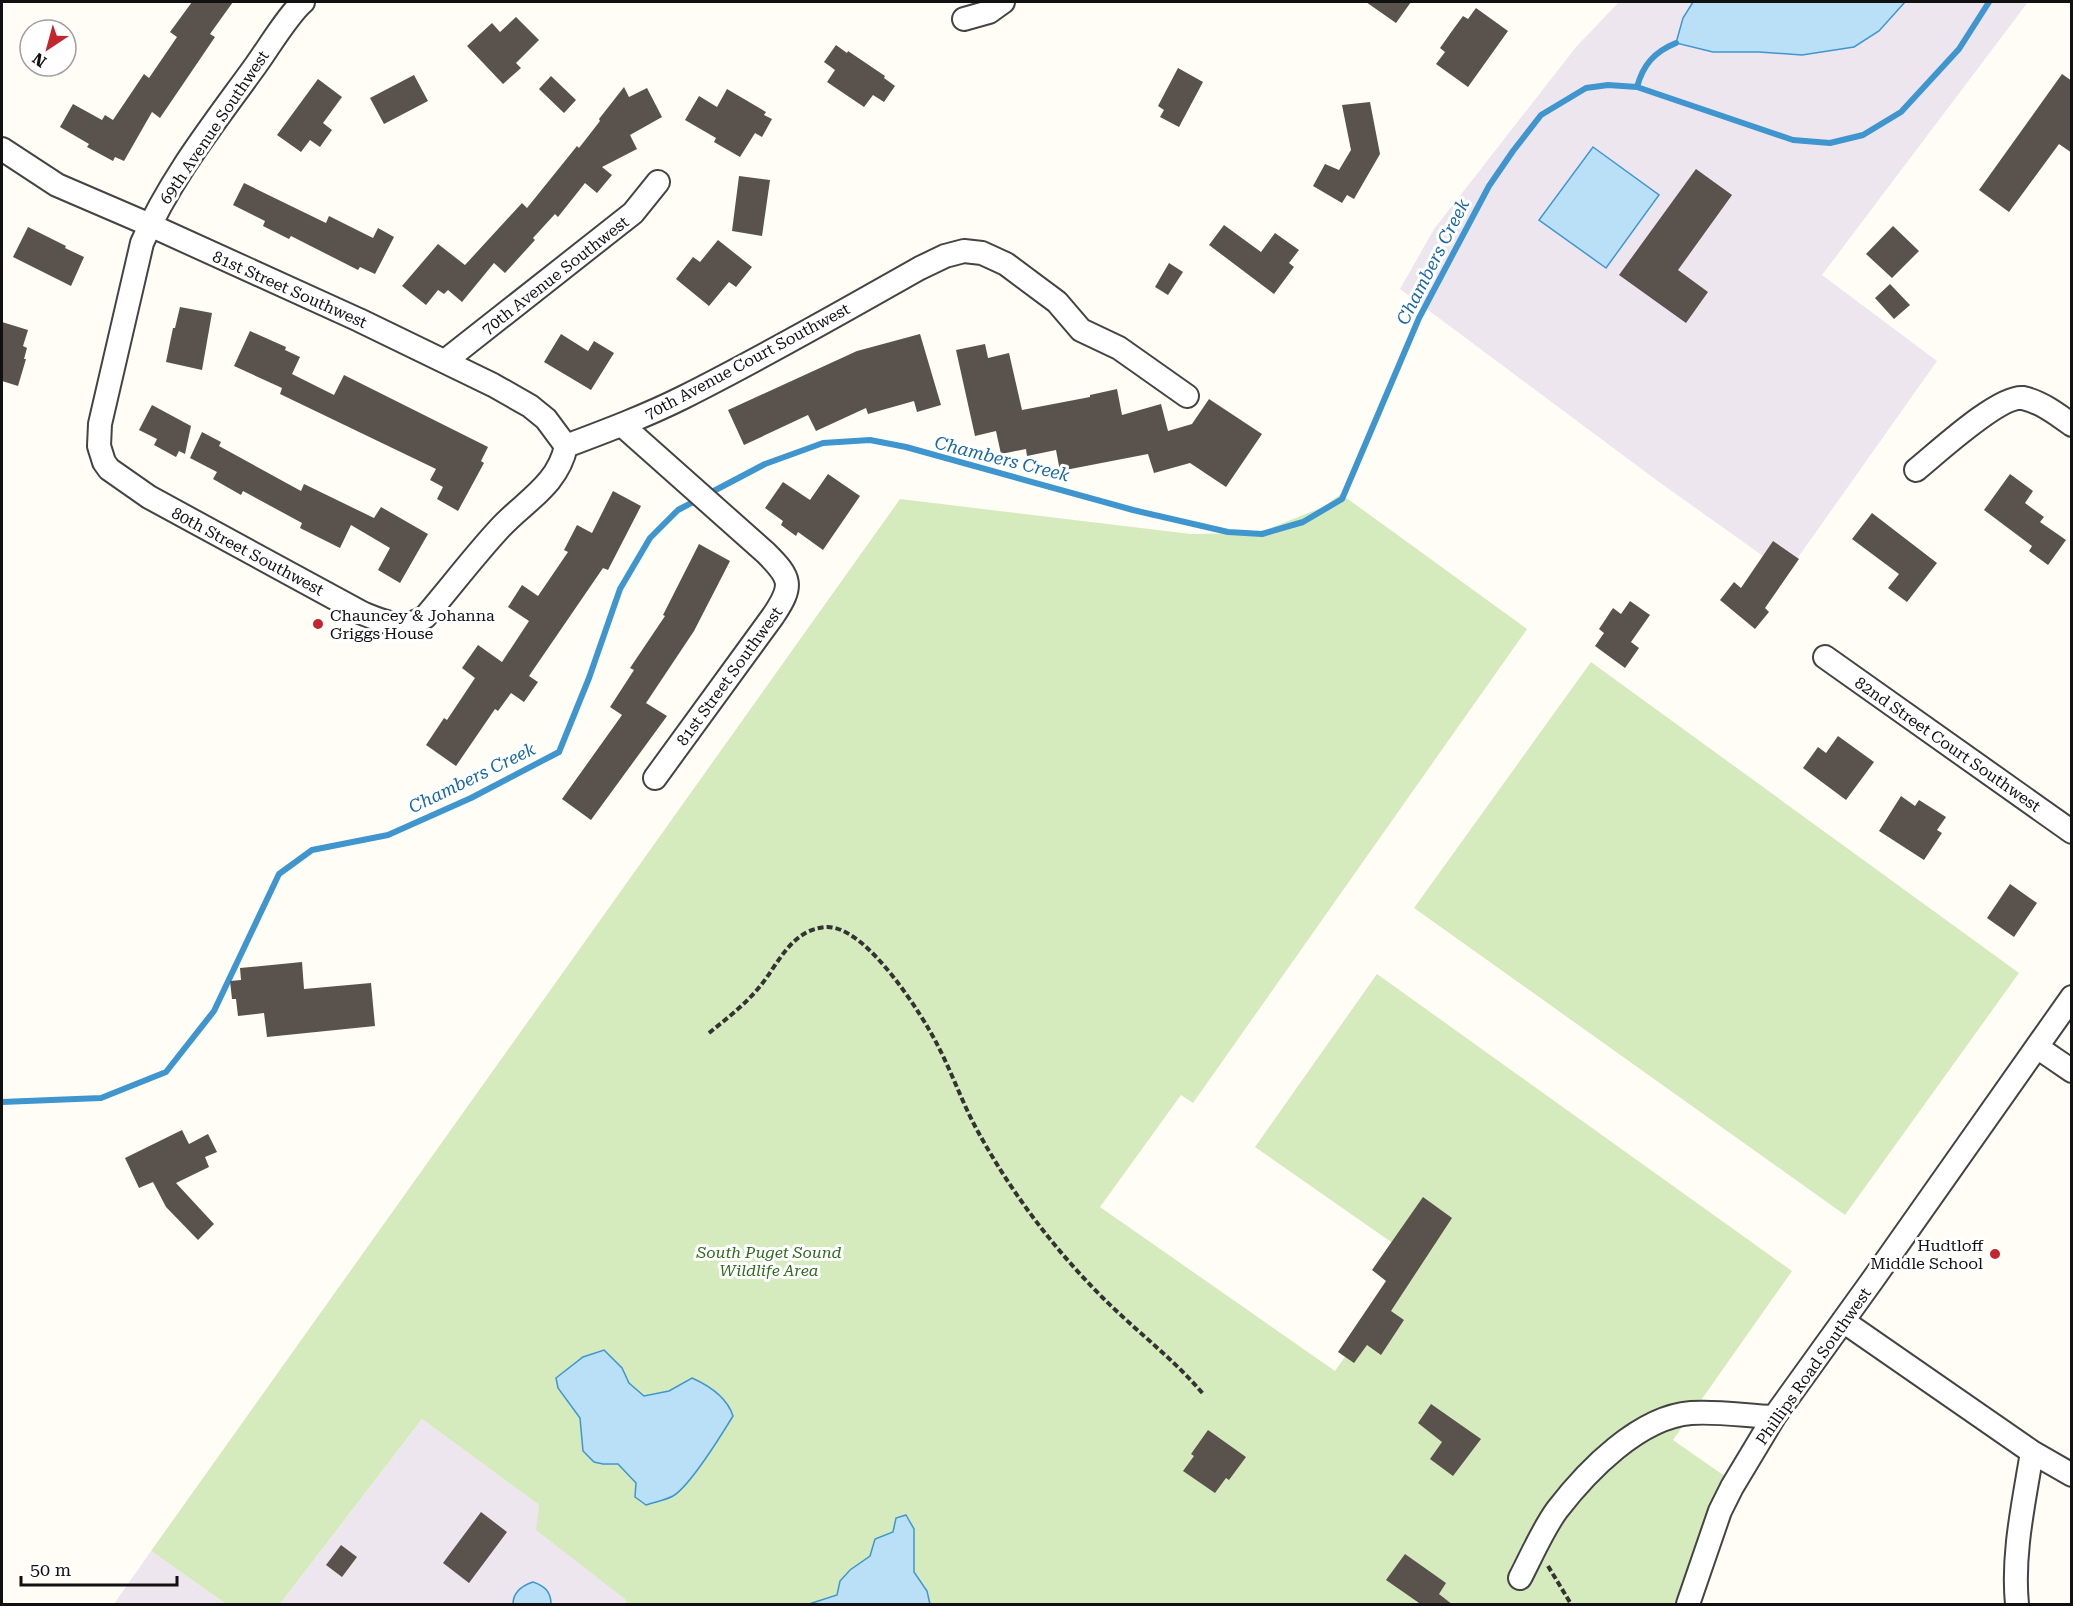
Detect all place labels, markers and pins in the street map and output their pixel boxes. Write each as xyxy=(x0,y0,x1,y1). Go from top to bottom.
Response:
place label: Chauncey & Johanna Griggs House xyxy=(330,606,495,643)
marker: Chauncey & Johanna Griggs House xyxy=(311,617,325,631)
place label: Hudtloff Middle School xyxy=(1870,1236,1983,1273)
marker: Hudtloff Middle School xyxy=(1988,1247,2002,1261)

